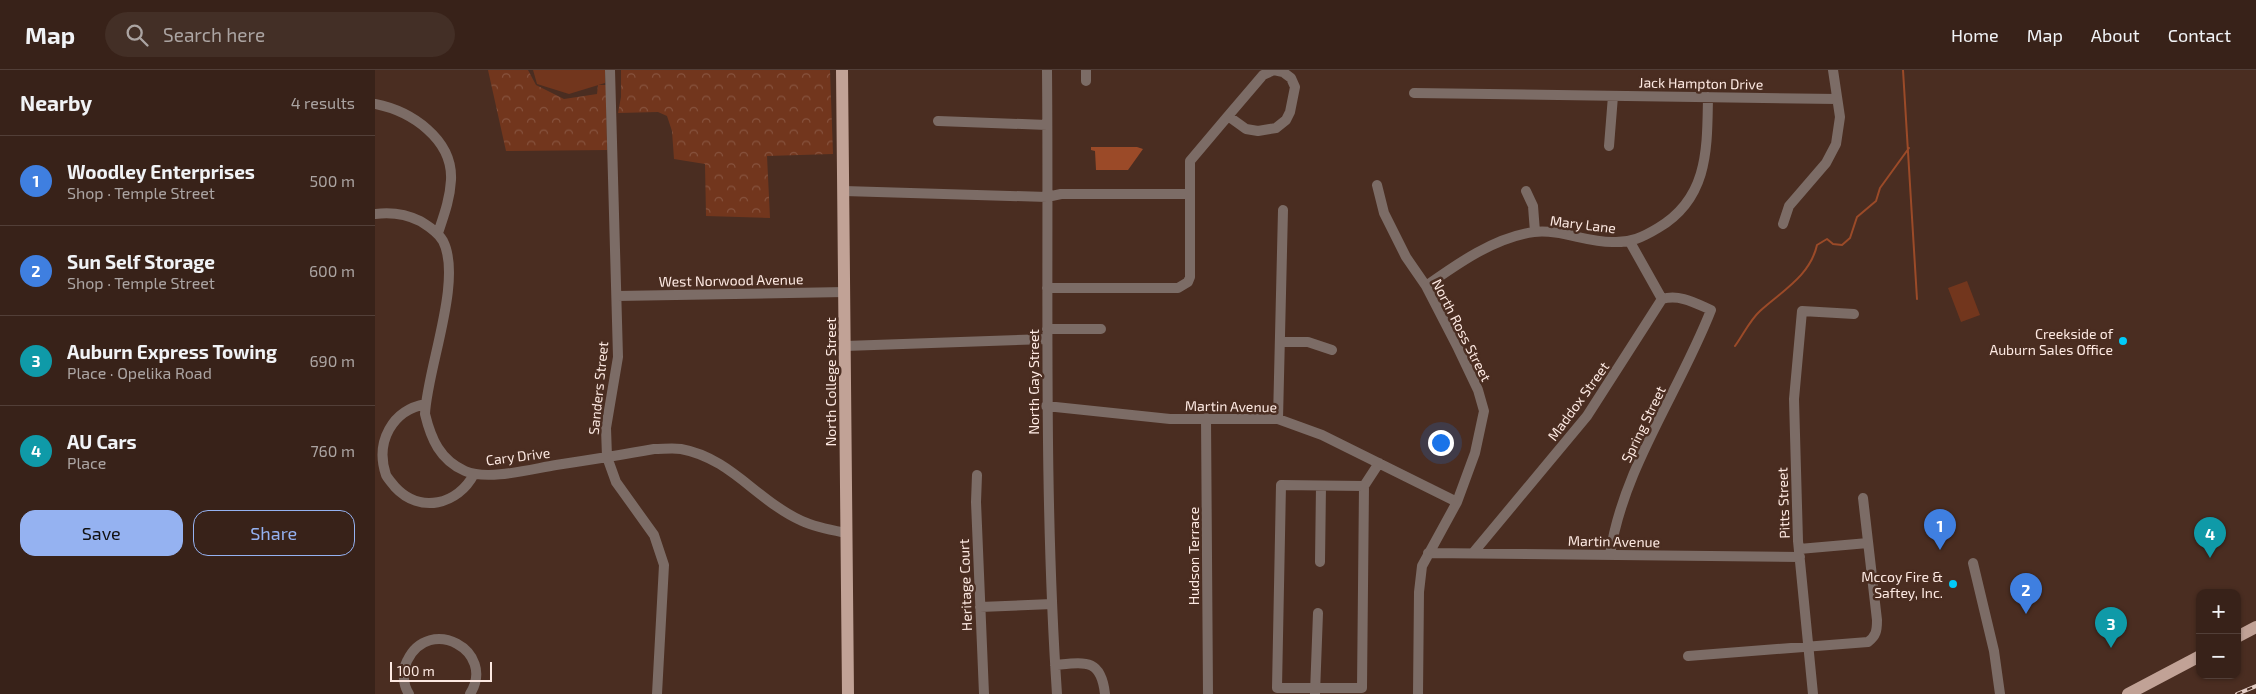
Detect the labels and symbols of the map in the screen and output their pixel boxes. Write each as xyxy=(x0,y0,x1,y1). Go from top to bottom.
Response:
street label: Jack Hampton Drive xyxy=(1639,73,1763,93)
street label: Mary Lane xyxy=(1549,212,1617,236)
street label: West Norwood Avenue xyxy=(659,270,803,290)
street label: North Ross Street xyxy=(1429,276,1495,384)
street label: North College Street xyxy=(822,317,839,447)
place label: Creekside of Auburn Sales Office xyxy=(1989,325,2114,358)
street label: North Gay Street xyxy=(1025,329,1042,435)
marker: Creekside of Auburn Sales Office xyxy=(2117,335,2129,347)
street label: Sanders Street xyxy=(585,340,611,436)
street label: Maddox Street xyxy=(1544,358,1612,444)
street label: Spring Street xyxy=(1617,383,1669,465)
street label: Martin Avenue xyxy=(1185,397,1277,415)
your location xyxy=(1428,430,1454,456)
street label: Cary Drive xyxy=(485,444,551,468)
street label: Pitts Street xyxy=(1773,467,1793,539)
street label: Hudson Terrace xyxy=(1185,507,1202,605)
pin: 1 xyxy=(1924,509,1956,550)
pin: 4 xyxy=(2194,517,2226,558)
street label: Martin Avenue xyxy=(1568,532,1660,550)
street label: Heritage Court xyxy=(955,539,975,631)
place label: Mccoy Fire & Saftey, Inc. xyxy=(1861,568,1943,601)
pin: 2 xyxy=(2010,573,2042,614)
marker: Mccoy Fire & Saftey, Inc. xyxy=(1947,578,1959,590)
pin: 3 xyxy=(2095,607,2127,648)
scale bar xyxy=(390,659,493,682)

